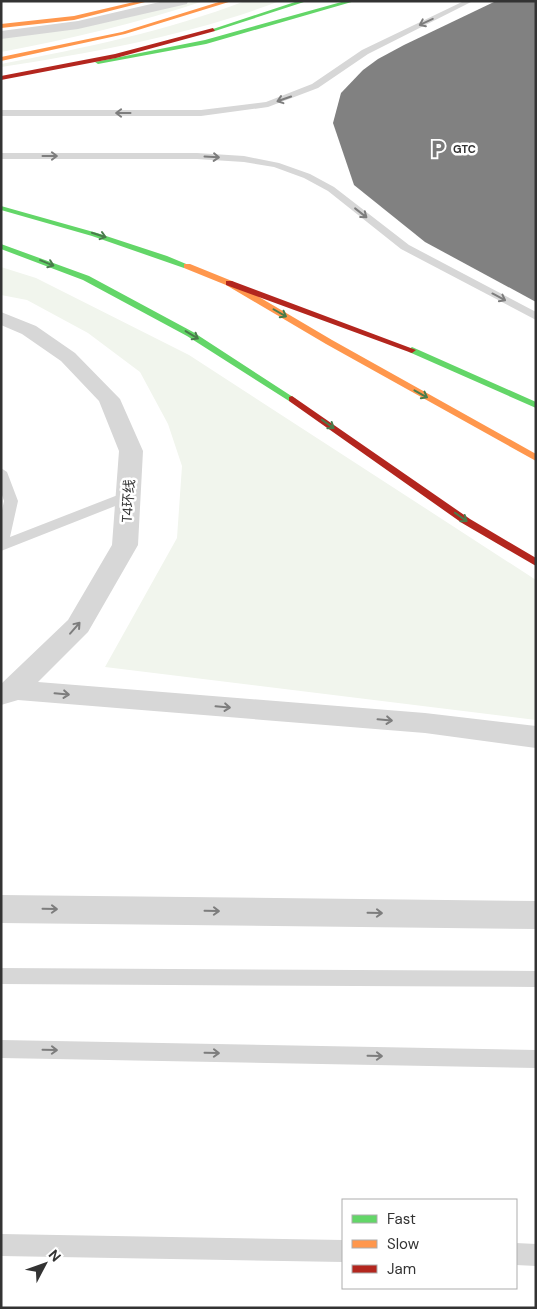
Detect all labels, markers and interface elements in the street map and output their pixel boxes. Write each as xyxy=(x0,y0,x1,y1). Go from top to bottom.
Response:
one-way arrow xyxy=(419,18,434,27)
one-way arrow xyxy=(276,95,292,104)
one-way arrow xyxy=(115,108,132,118)
parking icon: GTC xyxy=(427,138,449,160)
place label: GTC xyxy=(453,142,476,156)
one-way arrow xyxy=(42,151,58,161)
one-way arrow xyxy=(204,153,220,162)
one-way arrow xyxy=(354,207,367,218)
one-way arrow xyxy=(91,230,107,240)
one-way arrow xyxy=(39,258,54,268)
one-way arrow xyxy=(491,293,506,302)
one-way arrow xyxy=(272,308,287,318)
one-way arrow xyxy=(185,331,199,341)
one-way arrow xyxy=(413,389,427,399)
one-way arrow xyxy=(321,419,335,429)
street label: T4环线 xyxy=(118,479,138,523)
one-way arrow xyxy=(454,512,468,522)
one-way arrow xyxy=(69,622,81,635)
one-way arrow xyxy=(53,689,69,698)
one-way arrow xyxy=(215,702,231,711)
one-way arrow xyxy=(377,715,393,725)
one-way arrow xyxy=(42,905,58,914)
one-way arrow xyxy=(204,906,220,916)
one-way arrow xyxy=(366,908,383,918)
one-way arrow xyxy=(42,1045,58,1055)
one-way arrow xyxy=(204,1048,220,1058)
one-way arrow xyxy=(366,1051,383,1061)
legend xyxy=(342,1199,517,1289)
text: Fast xyxy=(387,1209,416,1229)
text: Slow xyxy=(387,1234,420,1254)
north arrow xyxy=(20,1239,70,1289)
text: N xyxy=(45,1246,65,1265)
text: Jam xyxy=(387,1259,416,1279)

